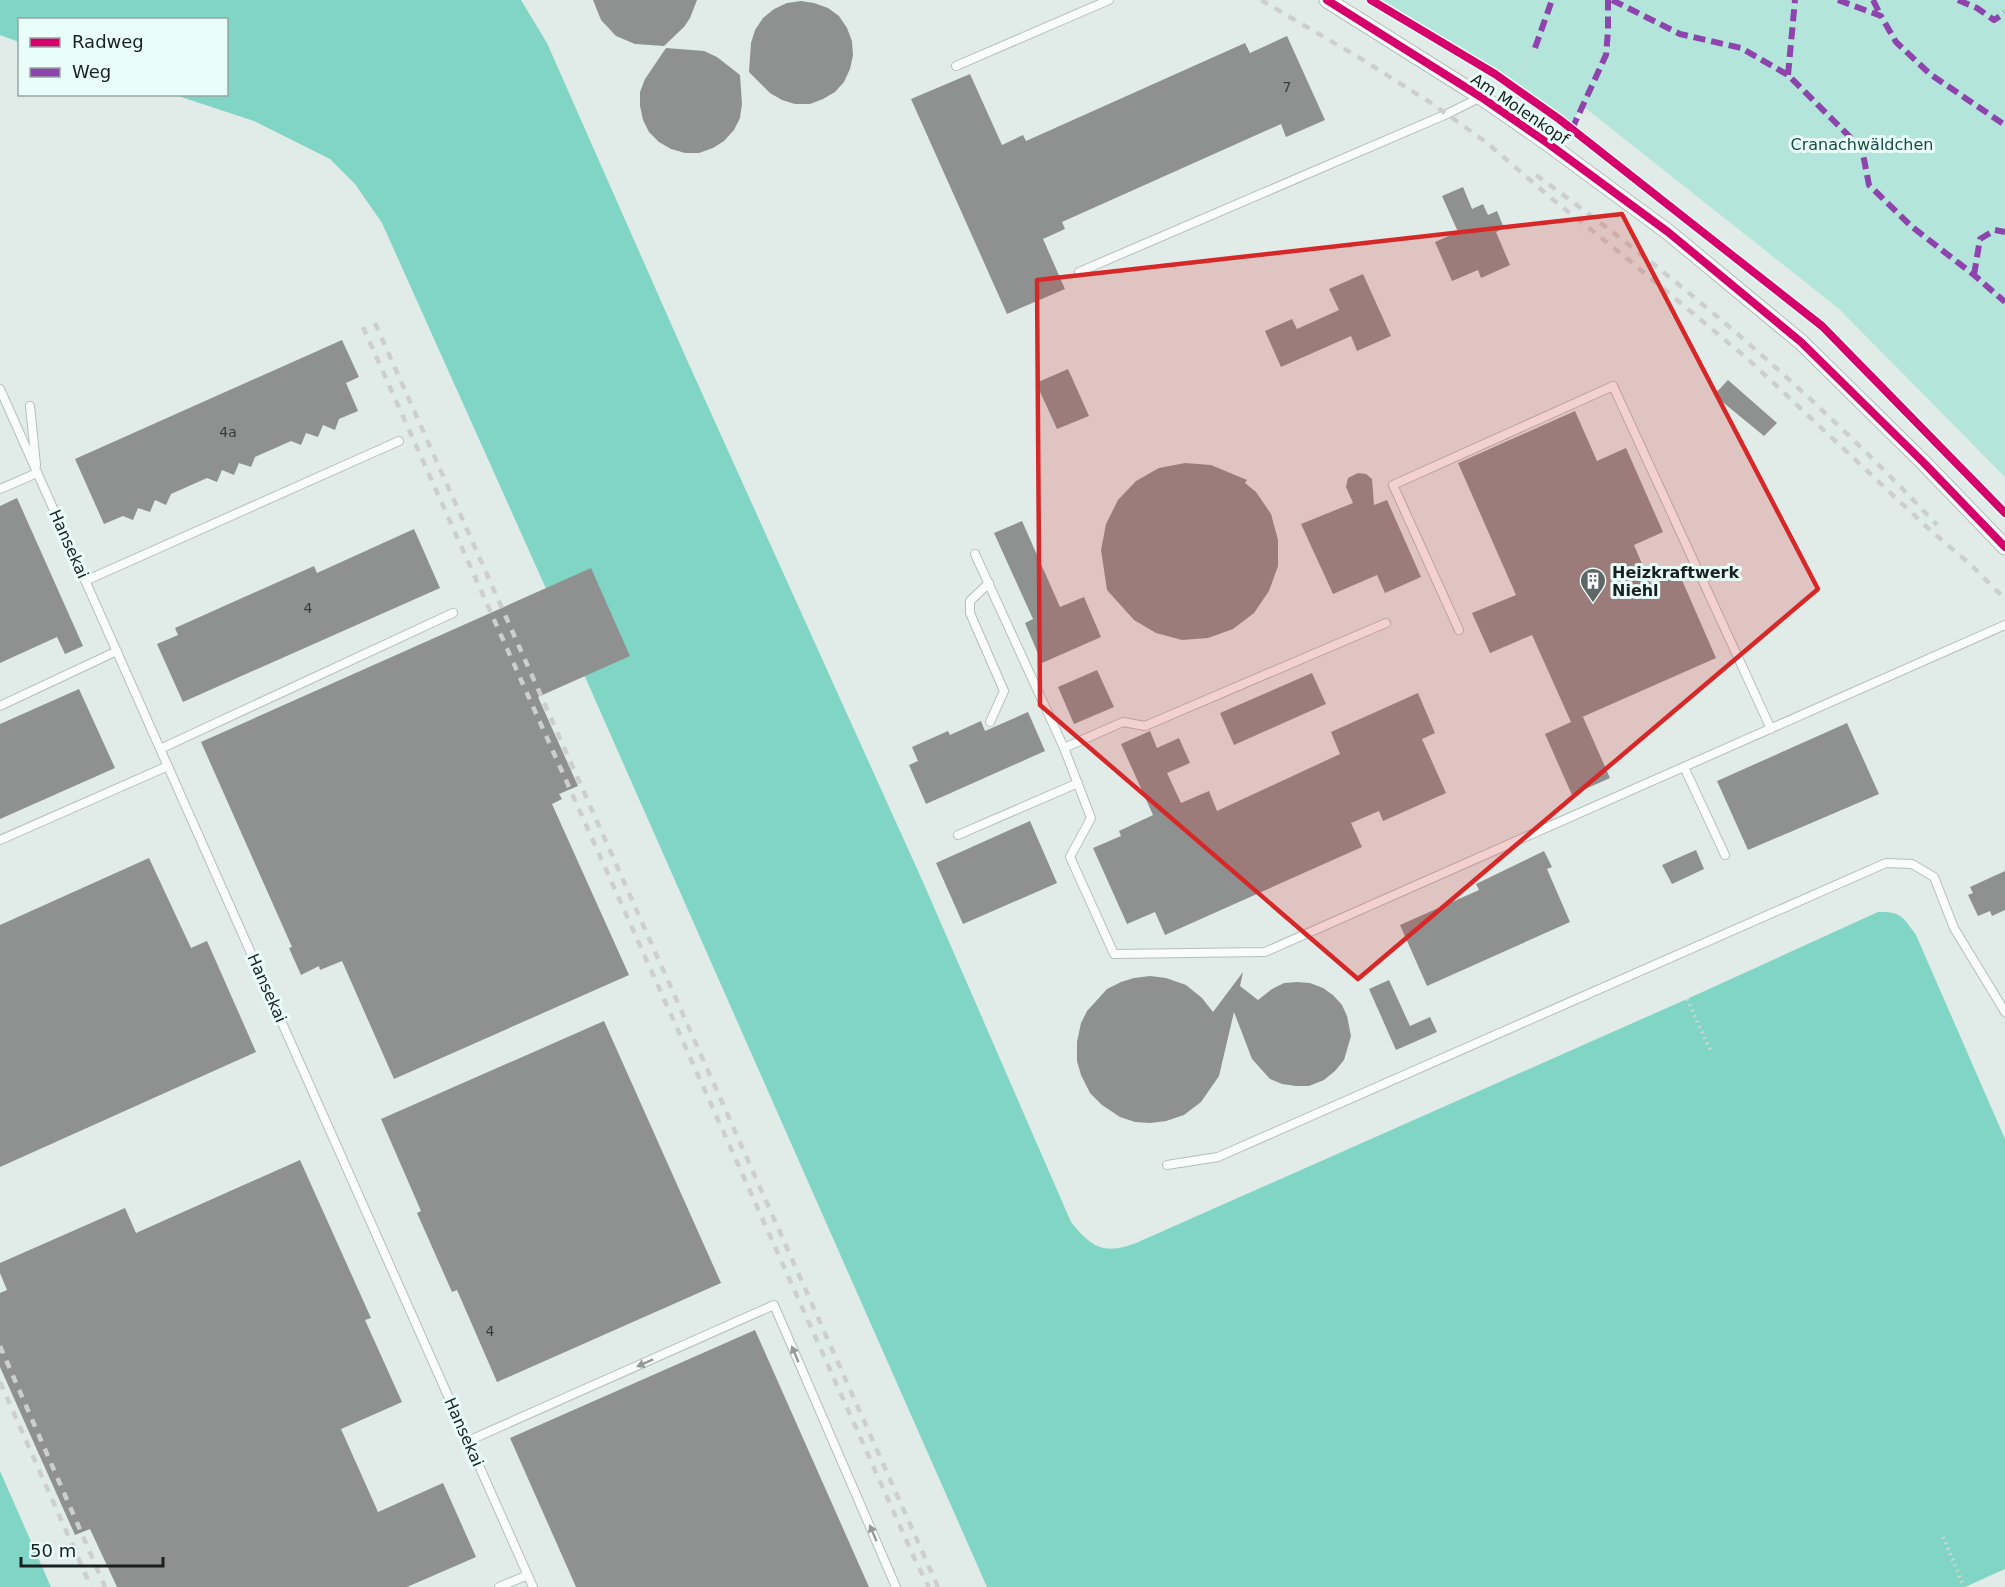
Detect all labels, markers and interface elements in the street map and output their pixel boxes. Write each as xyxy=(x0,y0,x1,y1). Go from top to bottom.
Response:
legend xyxy=(18,18,228,96)
text: Radweg xyxy=(72,31,144,52)
text: Weg xyxy=(72,61,111,82)
street label: Am Molenkopf xyxy=(1467,69,1573,149)
house number: 7 xyxy=(1283,79,1291,95)
park label: Cranachwäldchen xyxy=(1791,135,1933,154)
house number: 4a xyxy=(219,424,237,440)
street label: Hansekai xyxy=(45,507,93,581)
place label: Heizkraftwerk Niehl xyxy=(1612,563,1740,600)
building icon: Heizkraftwerk Niehl xyxy=(1578,566,1608,604)
house number: 4 xyxy=(304,600,313,616)
street label: Hansekai xyxy=(243,951,291,1025)
house number: 4 xyxy=(486,1323,495,1339)
one-way arrow xyxy=(790,1345,800,1363)
one-way arrow xyxy=(636,1358,653,1367)
street label: Hansekai xyxy=(440,1395,488,1469)
one-way arrow xyxy=(868,1524,878,1542)
scale bar xyxy=(21,1530,164,1568)
text: 50 m xyxy=(30,1540,76,1561)

